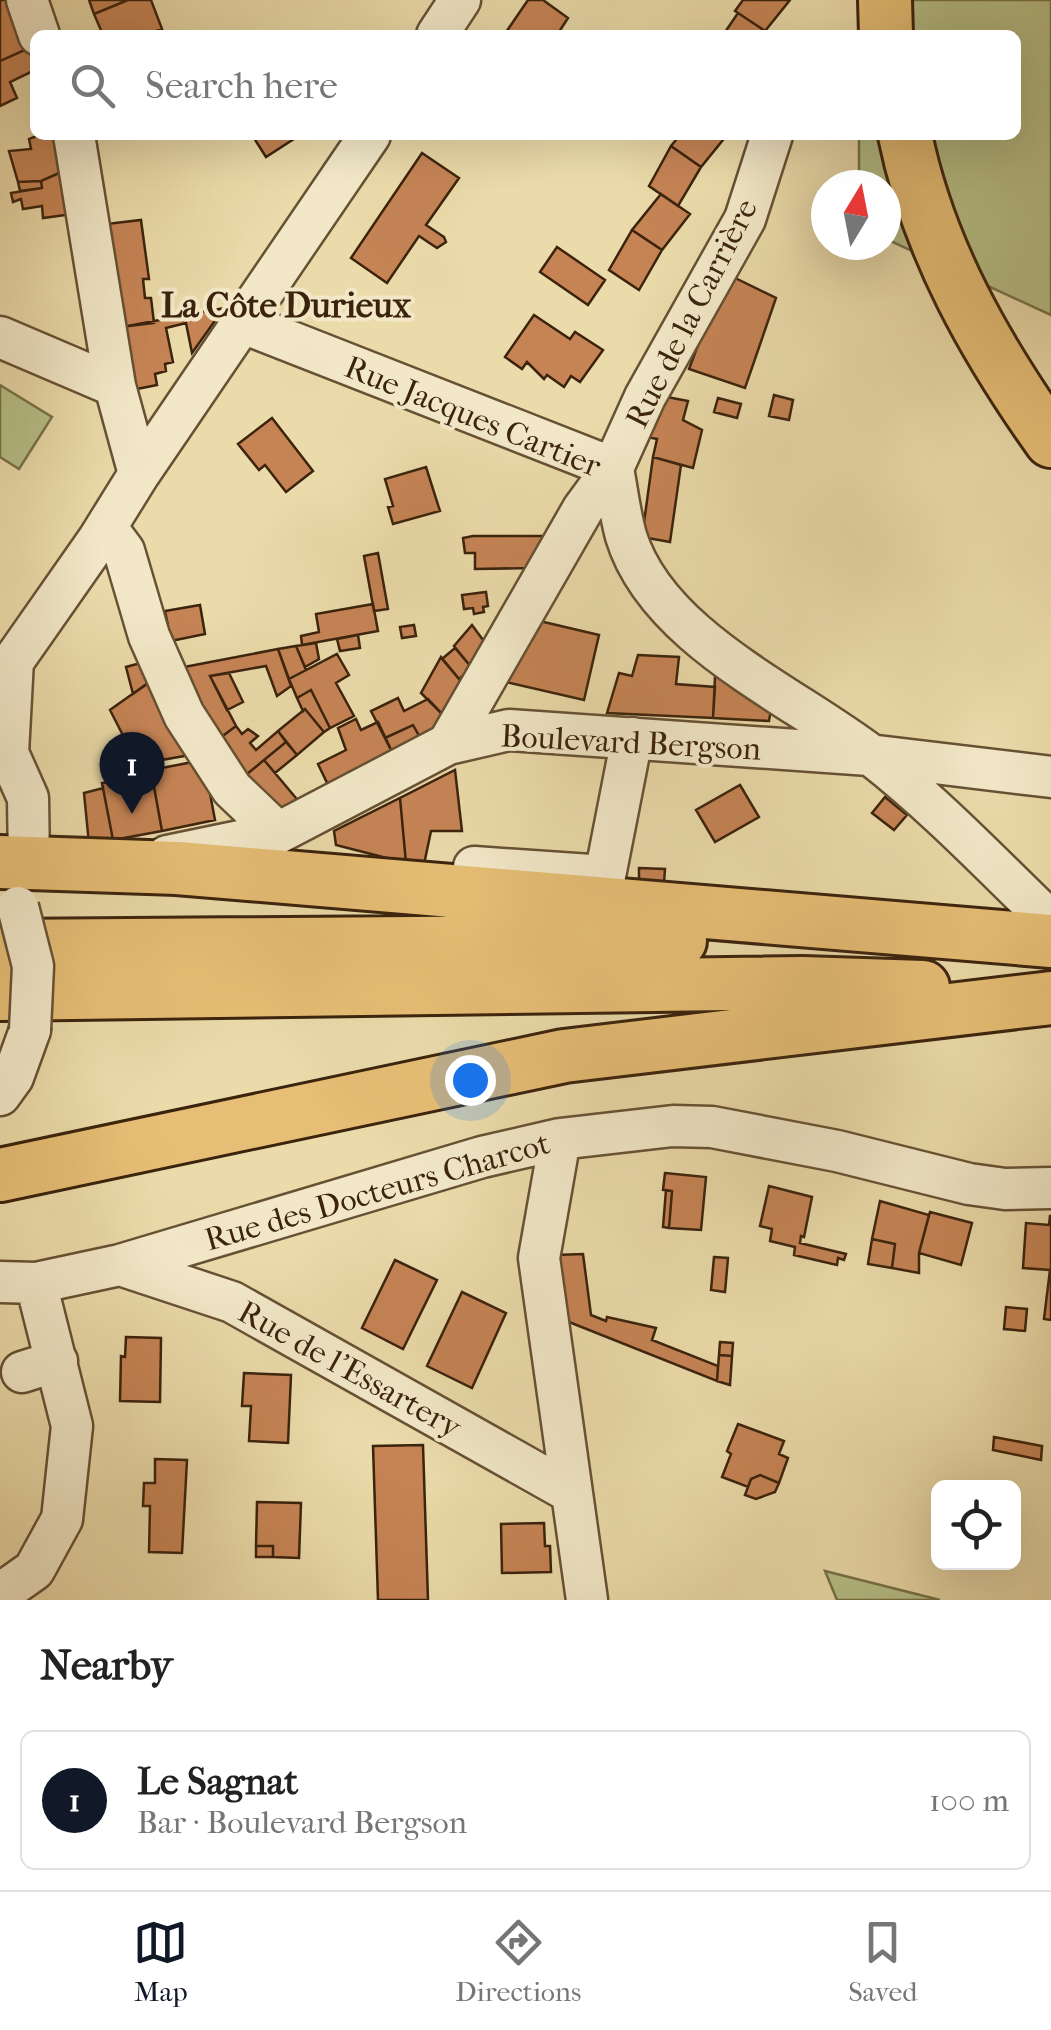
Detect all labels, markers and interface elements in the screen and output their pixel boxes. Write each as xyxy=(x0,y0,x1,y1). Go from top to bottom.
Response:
search box xyxy=(30,30,1021,140)
icon: search xyxy=(65,58,120,113)
text: Search here xyxy=(145,63,338,108)
north arrow xyxy=(811,170,901,260)
street label: Rue de la Carrière xyxy=(618,192,765,434)
district label: La Côte Durieux xyxy=(161,285,412,326)
street label: Rue Jacques Cartier xyxy=(339,348,607,485)
street label: Boulevard Bergson xyxy=(500,717,762,768)
pin: 1 xyxy=(100,732,164,814)
your location xyxy=(445,1055,496,1106)
street label: Rue des Docteurs Charcot xyxy=(200,1124,554,1258)
street label: Rue de l'Essartery xyxy=(232,1293,468,1446)
map controls xyxy=(931,1480,1021,1570)
button: locate xyxy=(931,1480,1021,1570)
text: Nearby xyxy=(40,1641,172,1690)
text: Le Sagnat xyxy=(137,1759,298,1804)
text: 1 xyxy=(69,1782,80,1819)
text: 100 m xyxy=(929,1782,1009,1819)
text: Bar · Boulevard Bergson xyxy=(137,1804,467,1841)
tab: Map xyxy=(133,1915,188,2008)
tab: Directions xyxy=(455,1915,581,2008)
tab: Saved xyxy=(848,1915,918,2008)

